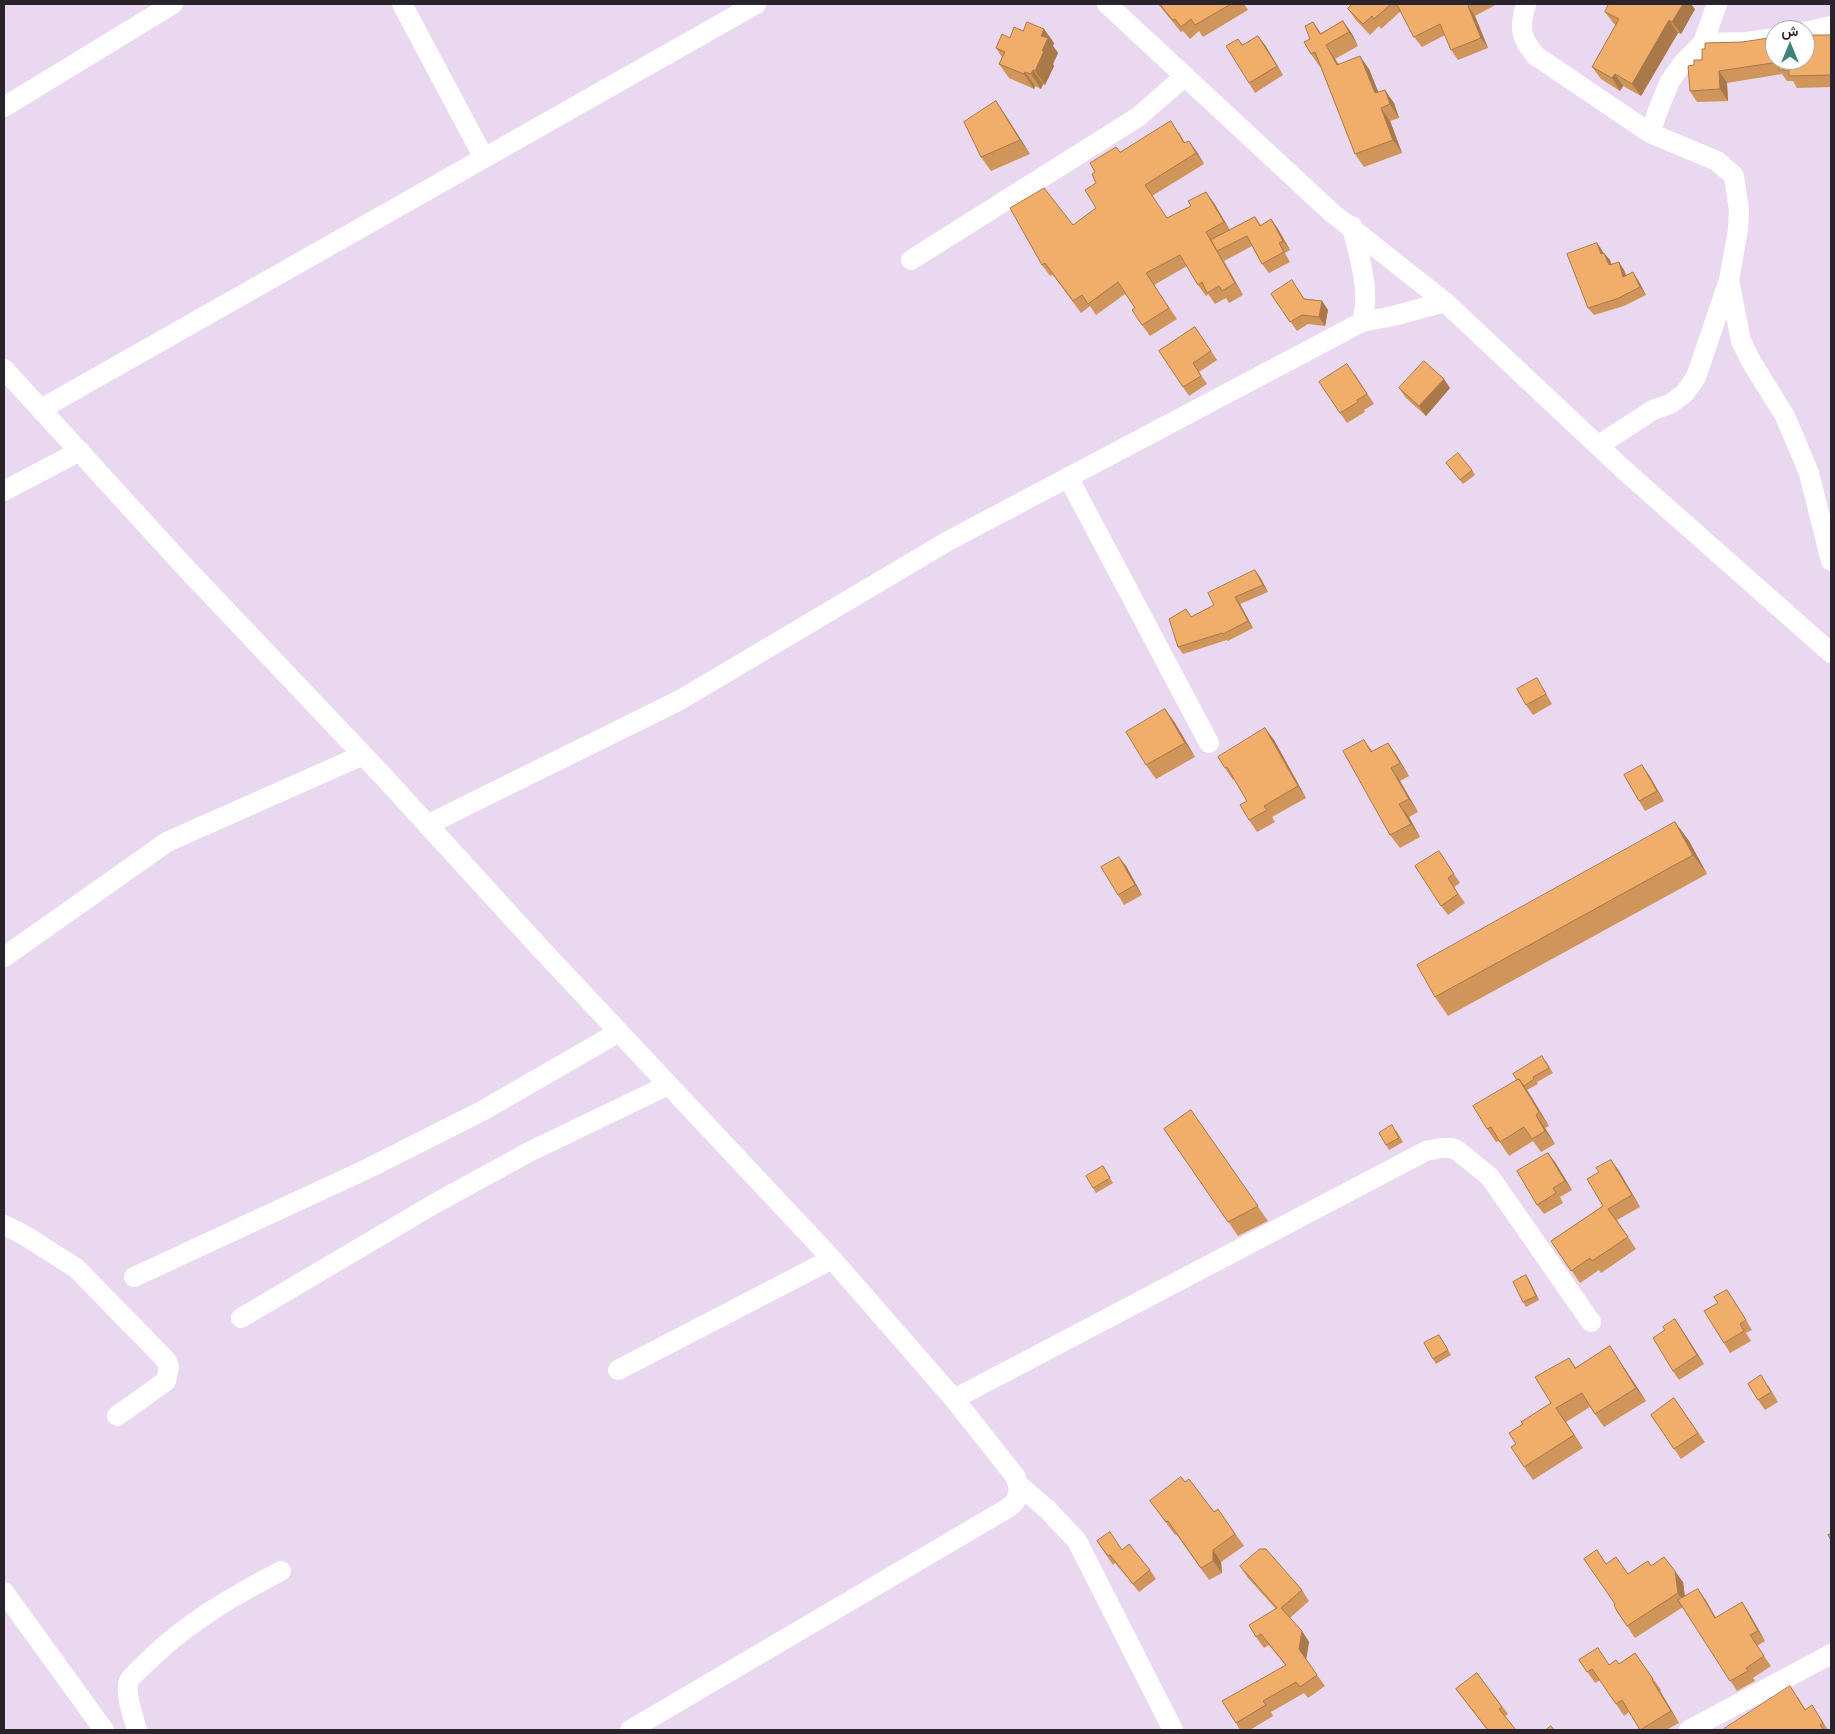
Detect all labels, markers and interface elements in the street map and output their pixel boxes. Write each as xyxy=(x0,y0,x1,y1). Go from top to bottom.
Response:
north arrow xyxy=(1765,20,1815,70)
text: ش xyxy=(1782,23,1798,39)

